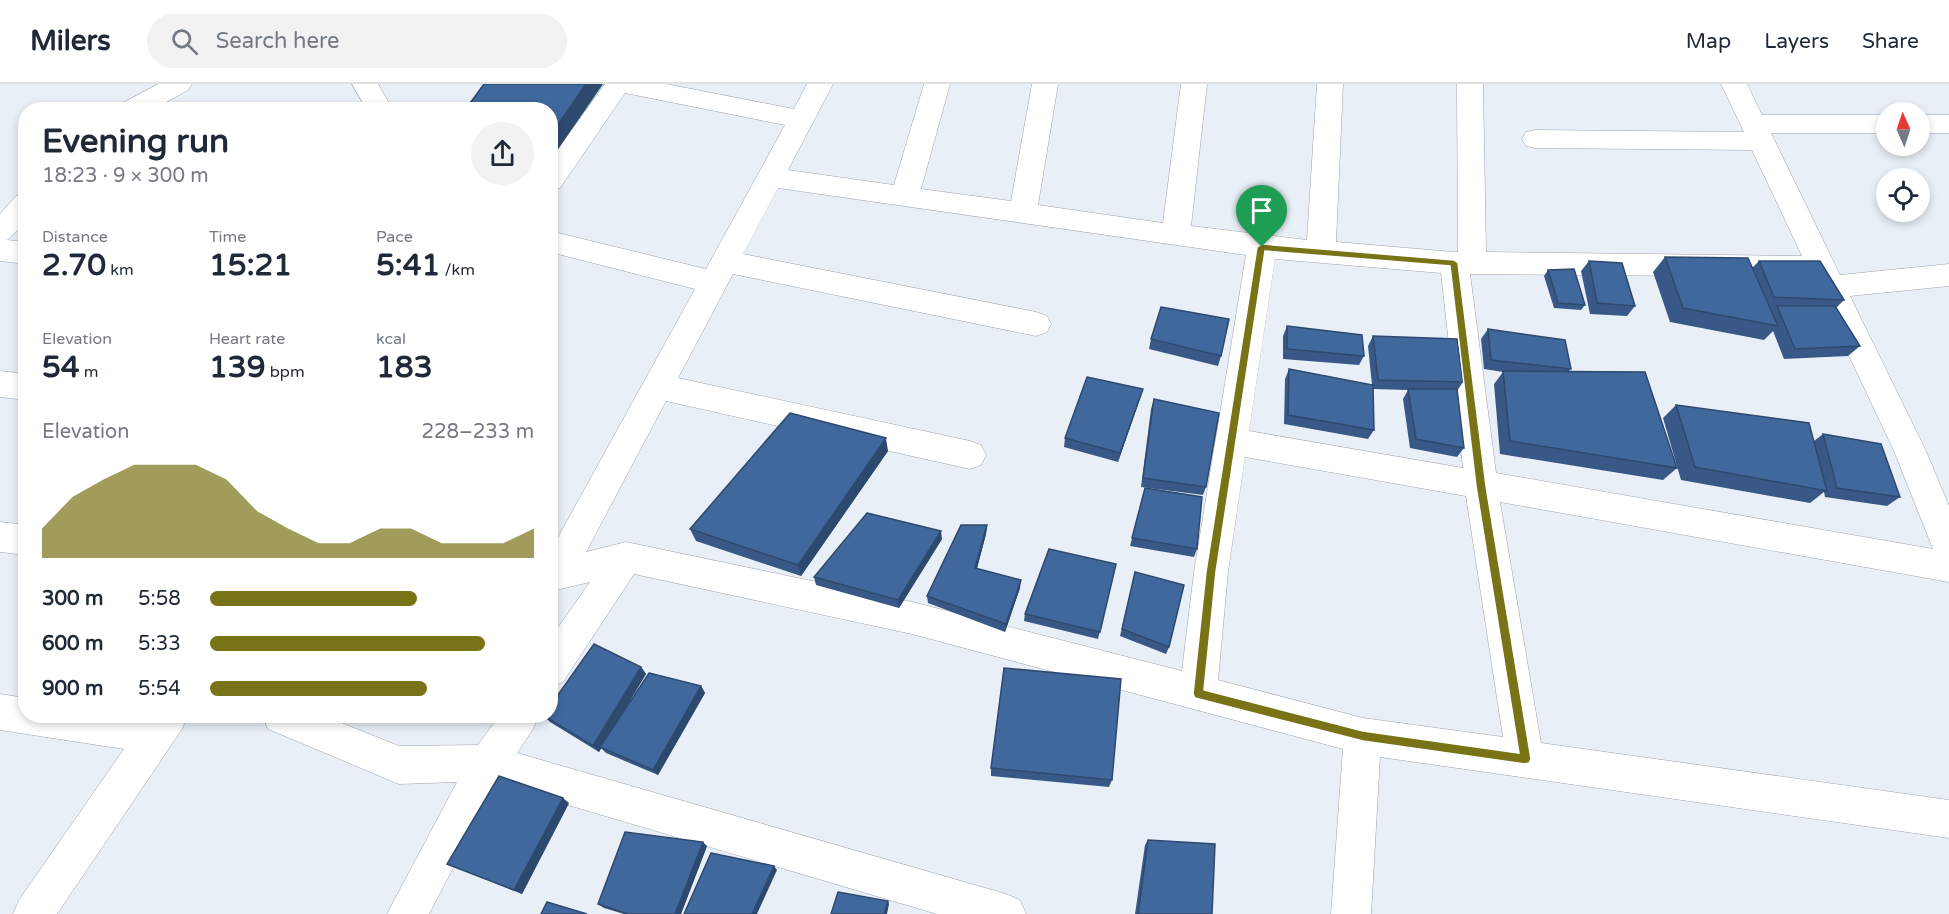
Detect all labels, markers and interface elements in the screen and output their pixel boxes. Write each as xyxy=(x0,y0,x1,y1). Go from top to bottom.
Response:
search box xyxy=(147,14,567,68)
text: Milers xyxy=(30,24,111,58)
icon: search xyxy=(168,25,201,58)
text: Search here xyxy=(216,28,339,54)
text: Map xyxy=(1686,29,1731,54)
text: Layers xyxy=(1764,29,1829,54)
text: Share xyxy=(1862,29,1919,54)
north arrow xyxy=(1876,102,1930,156)
map controls xyxy=(1876,102,1930,222)
text: Evening run xyxy=(42,122,229,161)
button: share xyxy=(471,122,534,185)
text: 18:23 · 9 × 300 m xyxy=(42,164,209,188)
button: locate xyxy=(1876,168,1930,222)
pin xyxy=(1236,185,1287,247)
icon: arrive xyxy=(1245,194,1278,227)
text: Distance xyxy=(42,227,108,247)
text: Time xyxy=(209,227,246,247)
text: Pace xyxy=(376,227,413,247)
text: 2.70 xyxy=(42,247,106,284)
text: 15:21 xyxy=(209,247,292,284)
text: 5:41 xyxy=(376,247,440,284)
text: km xyxy=(106,260,134,280)
text: /km xyxy=(440,260,475,280)
text: Elevation xyxy=(42,329,112,349)
text: Heart rate xyxy=(209,329,285,349)
text: kcal xyxy=(376,329,406,349)
text: 54 xyxy=(42,349,80,386)
text: 139 xyxy=(209,349,266,386)
text: 183 xyxy=(376,349,433,386)
text: m xyxy=(80,362,99,382)
text: bpm xyxy=(266,362,305,382)
text: Elevation xyxy=(42,420,129,444)
text: 228–233 m xyxy=(421,420,534,444)
text: 300 m xyxy=(42,587,103,611)
text: 5:58 xyxy=(138,587,181,611)
text: 600 m xyxy=(42,632,103,656)
text: 5:33 xyxy=(138,632,181,656)
text: 900 m xyxy=(42,677,103,701)
text: 5:54 xyxy=(138,677,181,701)

